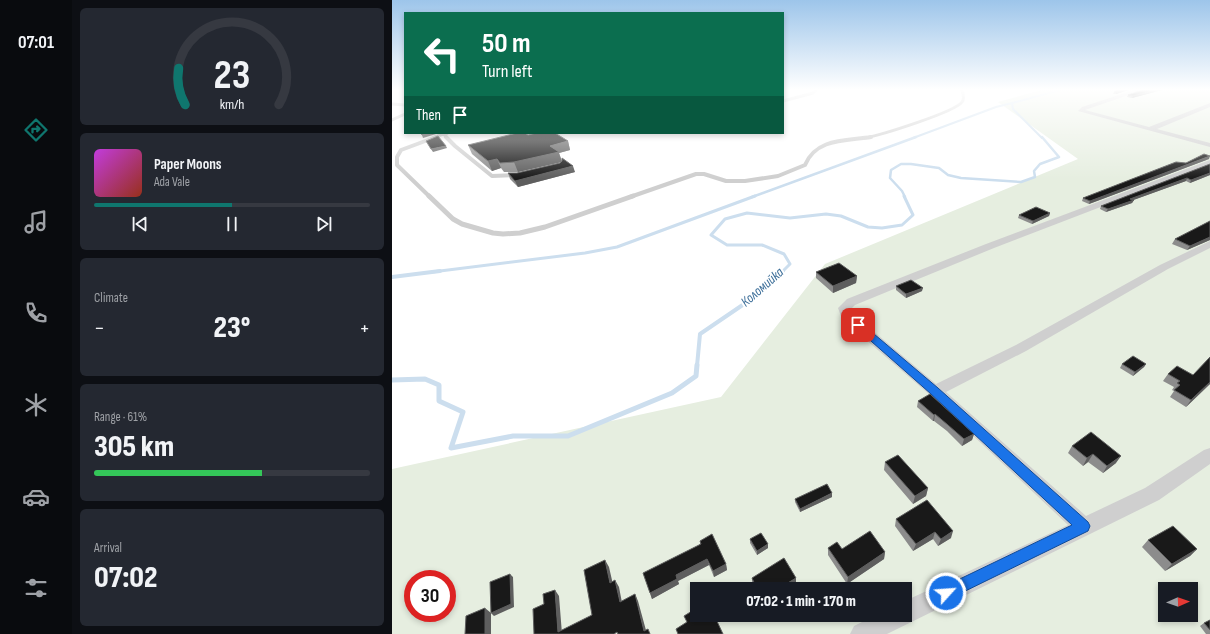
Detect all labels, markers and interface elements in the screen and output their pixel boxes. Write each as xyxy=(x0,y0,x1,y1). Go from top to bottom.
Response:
text: 50 m xyxy=(482,27,531,60)
icon: left xyxy=(416,28,468,80)
text: 07:01 xyxy=(18,32,54,53)
text: 23 xyxy=(214,50,250,99)
text: Turn left xyxy=(482,61,533,82)
text: km/h xyxy=(220,95,244,112)
icon: arrive xyxy=(449,104,471,126)
text: Then xyxy=(416,106,441,125)
icon: directions xyxy=(22,116,50,144)
text: Paper Moons xyxy=(154,155,222,174)
text: Ada Vale xyxy=(154,174,190,190)
icon: music xyxy=(22,208,50,236)
icon: previous xyxy=(129,213,151,235)
icon: pause xyxy=(221,213,243,235)
icon: next xyxy=(313,213,335,235)
water label: Коломийка xyxy=(737,264,787,310)
text: Climate xyxy=(94,290,128,306)
icon: phone xyxy=(22,299,50,327)
pin xyxy=(841,308,875,342)
text: 23° xyxy=(214,310,250,346)
icon: arrive xyxy=(847,314,869,336)
text: − xyxy=(94,315,105,342)
text: + xyxy=(359,315,370,342)
icon: climate xyxy=(22,391,50,419)
text: Range · 61% xyxy=(94,409,147,425)
text: 305 km xyxy=(94,429,174,465)
icon: car xyxy=(22,483,50,511)
text: Arrival xyxy=(94,540,122,556)
text: 07:02 xyxy=(94,560,158,596)
speed limit sign: 30 xyxy=(404,570,456,622)
position arrow xyxy=(925,572,967,614)
icon: filters xyxy=(22,574,50,602)
north arrow xyxy=(1158,582,1198,622)
map controls xyxy=(1158,582,1198,622)
text: 07:02 · 1 min · 170 m xyxy=(746,592,856,611)

